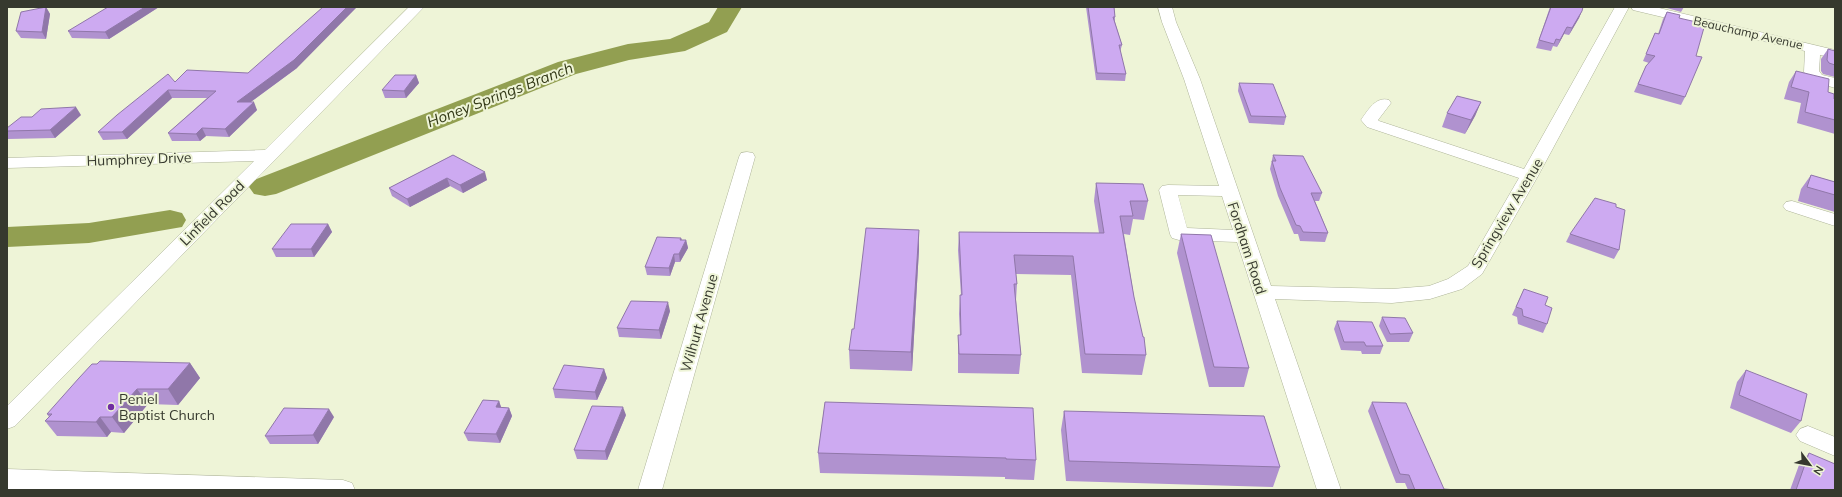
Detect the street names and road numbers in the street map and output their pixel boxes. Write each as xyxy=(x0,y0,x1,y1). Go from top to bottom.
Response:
street label: Beauchamp Avenue xyxy=(1692,13,1804,52)
street label: Humphrey Drive xyxy=(86,148,192,170)
street label: Springview Avenue xyxy=(1467,155,1547,271)
street label: Linfield Road xyxy=(176,177,248,249)
street label: Fordham Road xyxy=(1224,200,1270,296)
street label: Wilhurt Avenue xyxy=(676,272,722,374)

